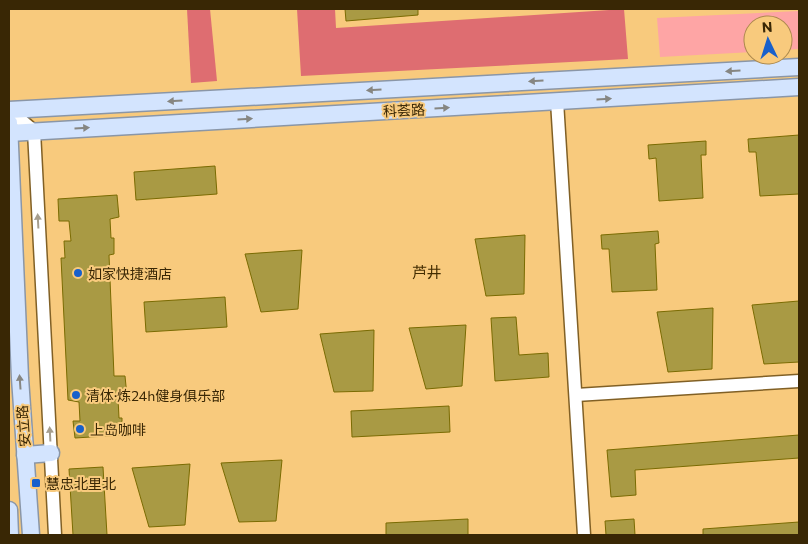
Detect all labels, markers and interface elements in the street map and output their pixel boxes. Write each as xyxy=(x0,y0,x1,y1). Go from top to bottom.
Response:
north arrow xyxy=(743,15,793,65)
text: N xyxy=(761,18,773,35)
one-way arrow xyxy=(725,67,741,75)
one-way arrow xyxy=(528,78,544,86)
one-way arrow xyxy=(365,87,381,95)
one-way arrow xyxy=(596,94,612,102)
one-way arrow xyxy=(166,97,182,105)
street label: 科荟路 xyxy=(383,100,425,120)
one-way arrow xyxy=(434,103,450,111)
one-way arrow xyxy=(237,115,253,123)
one-way arrow xyxy=(75,124,91,132)
one-way arrow xyxy=(34,212,42,228)
district label: 芦井 xyxy=(412,263,442,281)
place label: 如家快捷酒店 xyxy=(88,265,172,282)
marker: 如家快捷酒店 xyxy=(72,267,84,279)
one-way arrow xyxy=(16,374,24,390)
place label: 清体·炼24h健身俱乐部 xyxy=(86,387,225,404)
marker: 清体·炼24h健身俱乐部 xyxy=(70,389,82,401)
street label: 安立路 xyxy=(13,404,33,448)
place label: 上岛咖啡 xyxy=(90,421,146,438)
marker: 上岛咖啡 xyxy=(74,423,86,435)
one-way arrow xyxy=(45,426,53,442)
place label: 慧忠北里北 xyxy=(46,475,116,492)
marker: 慧忠北里北 xyxy=(30,477,42,489)

